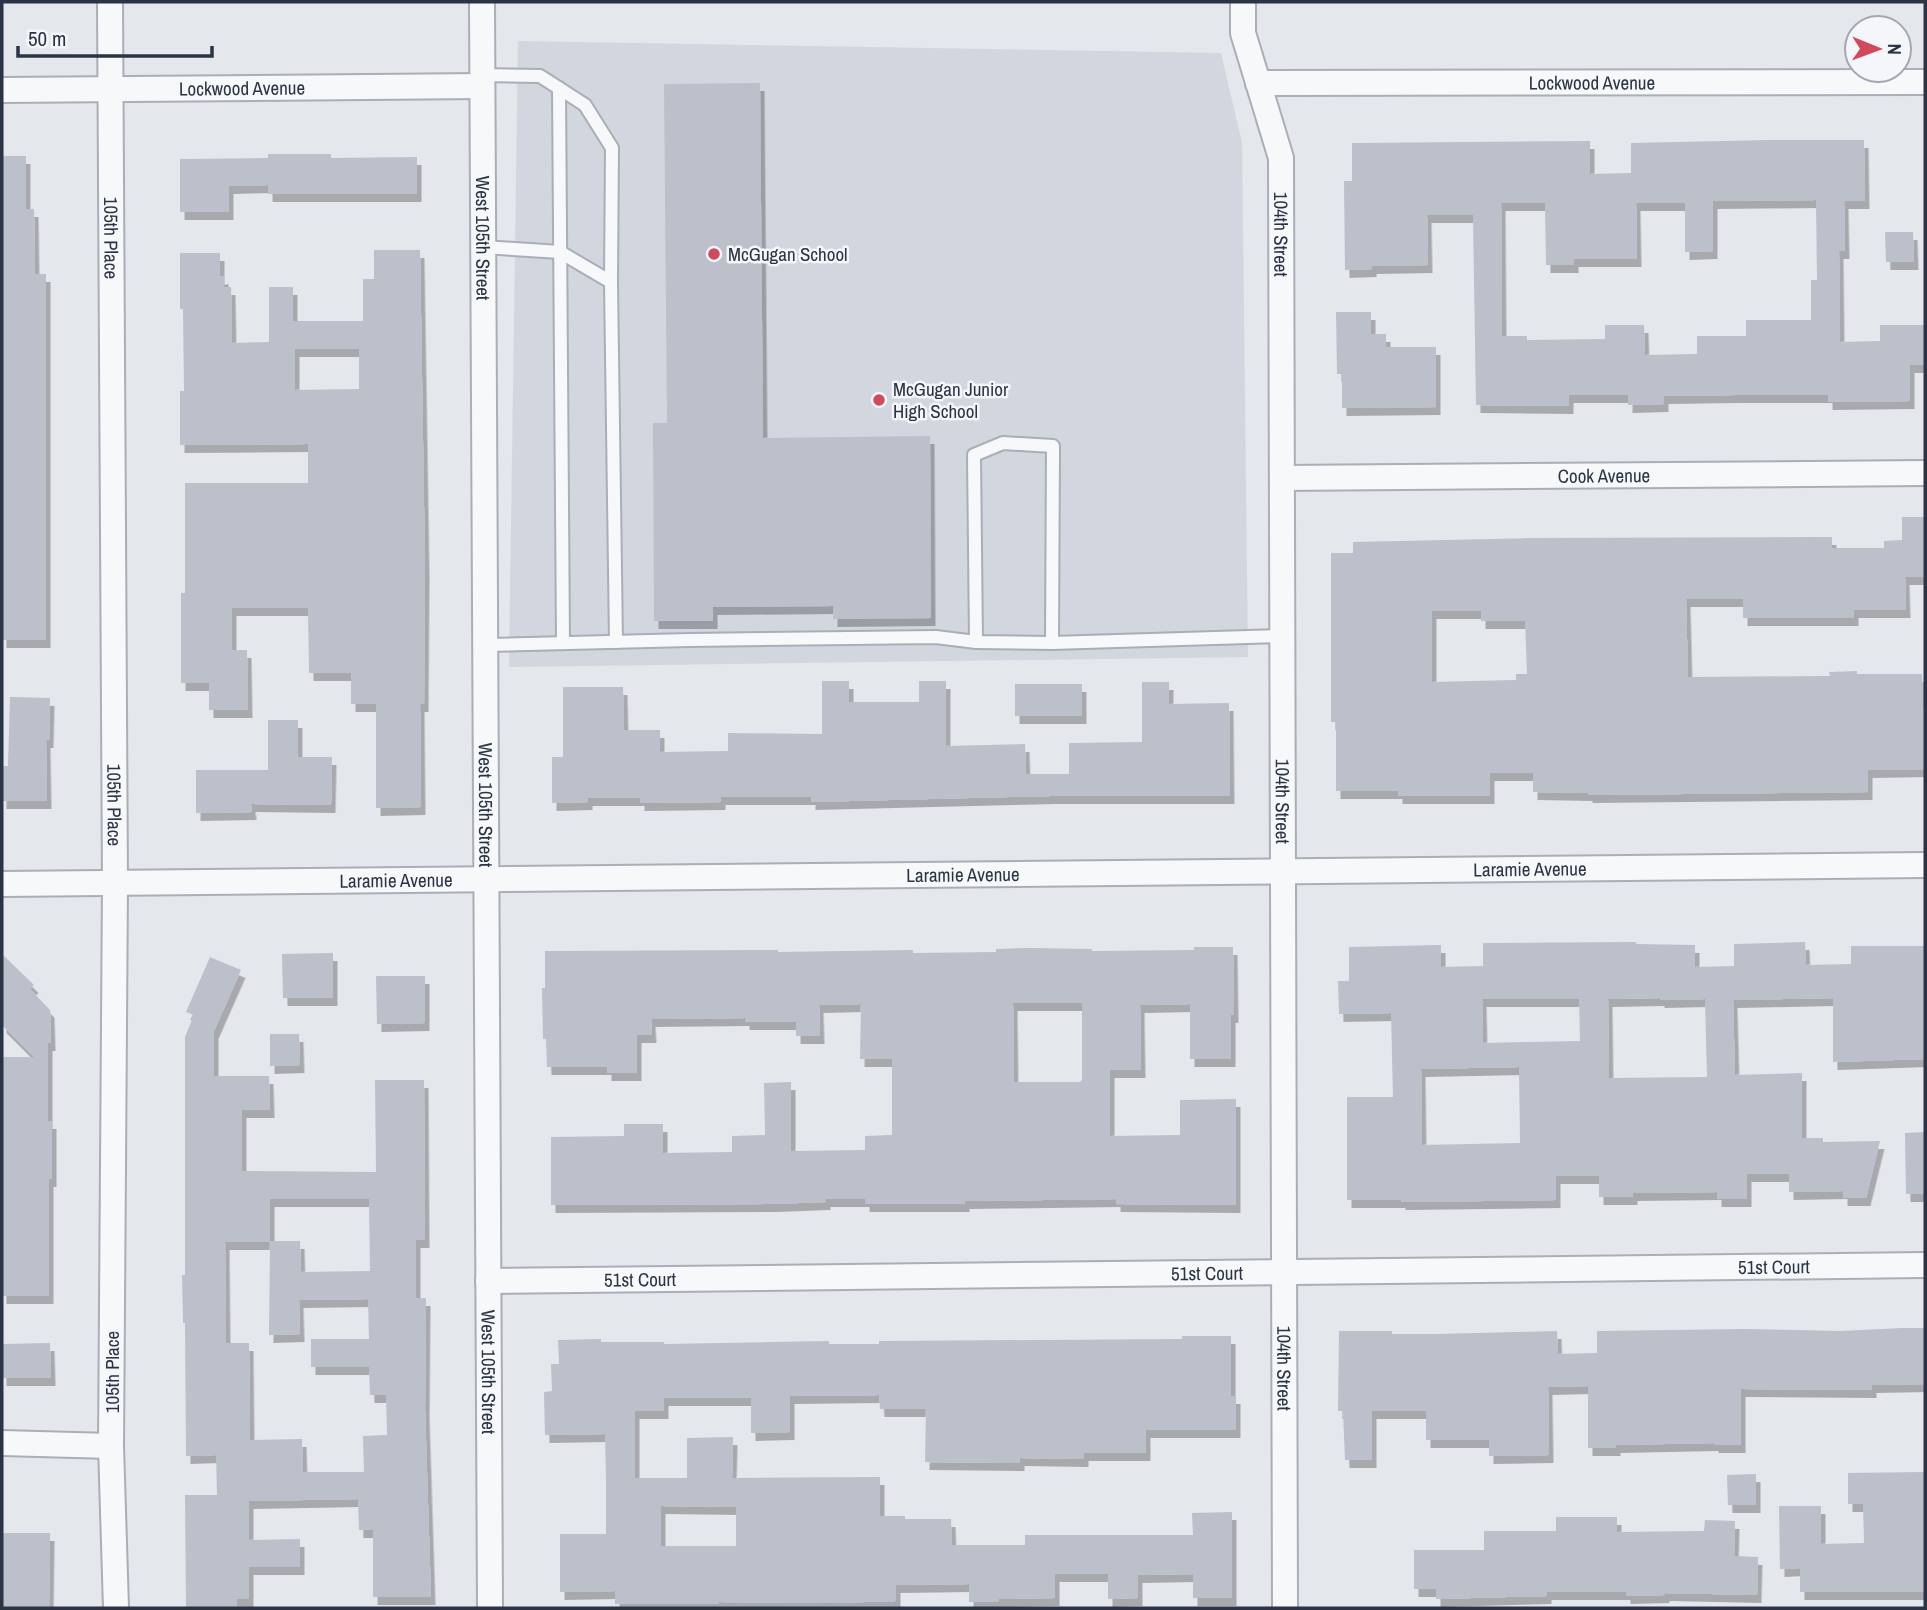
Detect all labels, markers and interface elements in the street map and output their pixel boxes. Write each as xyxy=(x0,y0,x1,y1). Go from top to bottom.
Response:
scale bar xyxy=(18,14,212,58)
north arrow xyxy=(1843,14,1913,84)
text: 50 m xyxy=(28,24,66,53)
text: N xyxy=(1882,43,1908,55)
street label: Lockwood Avenue xyxy=(1529,69,1655,96)
street label: Lockwood Avenue xyxy=(179,74,305,102)
street label: West 105th Street xyxy=(470,176,496,301)
street label: 104th Street xyxy=(1268,192,1294,278)
street label: 105th Place xyxy=(98,197,125,279)
place label: McGugan School xyxy=(728,241,848,267)
marker: McGugan School xyxy=(706,246,722,262)
place label: McGugan Junior High School xyxy=(893,376,1009,424)
marker: McGugan Junior High School xyxy=(871,392,887,408)
street label: Cook Avenue xyxy=(1558,462,1650,489)
street label: West 105th Street xyxy=(473,743,499,868)
street label: 104th Street xyxy=(1270,759,1296,845)
street label: 105th Place xyxy=(101,764,128,846)
street label: Laramie Avenue xyxy=(1473,855,1587,882)
street label: Laramie Avenue xyxy=(906,861,1020,888)
street label: Laramie Avenue xyxy=(339,867,453,894)
street label: 51st Court xyxy=(1738,1253,1811,1280)
street label: 51st Court xyxy=(1171,1260,1244,1286)
street label: 51st Court xyxy=(604,1266,677,1293)
street label: West 105th Street xyxy=(476,1310,502,1435)
street label: 104th Street xyxy=(1271,1326,1297,1412)
street label: 105th Place xyxy=(99,1331,125,1413)

